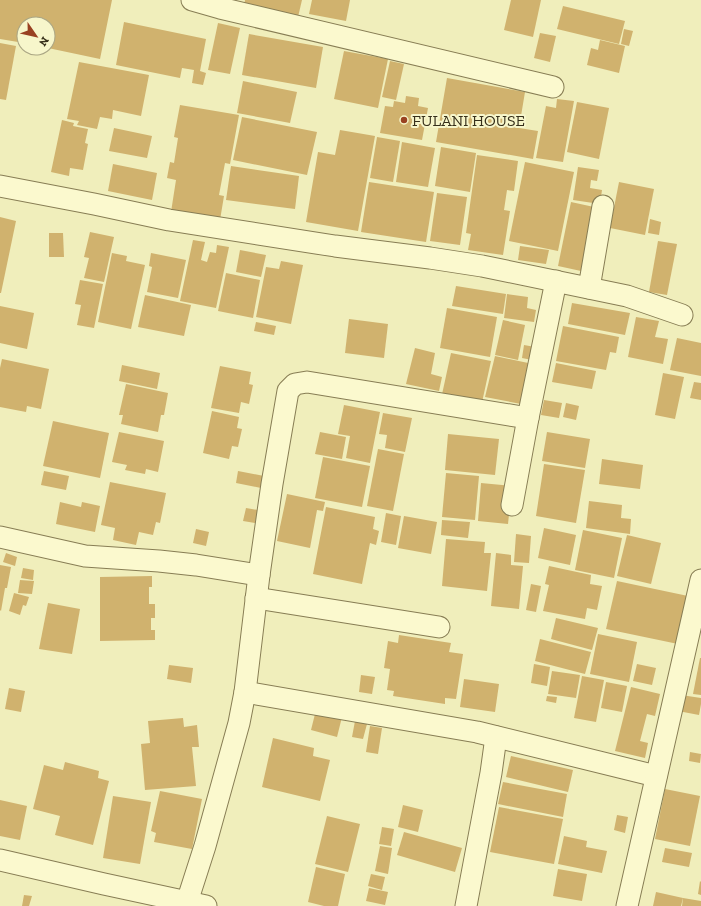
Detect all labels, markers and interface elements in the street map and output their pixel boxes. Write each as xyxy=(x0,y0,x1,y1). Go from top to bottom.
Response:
north arrow xyxy=(16,16,56,56)
text: N xyxy=(36,34,52,49)
place label: FULANI HOUSE xyxy=(412,111,525,130)
marker: FULANI HOUSE xyxy=(399,115,409,125)

